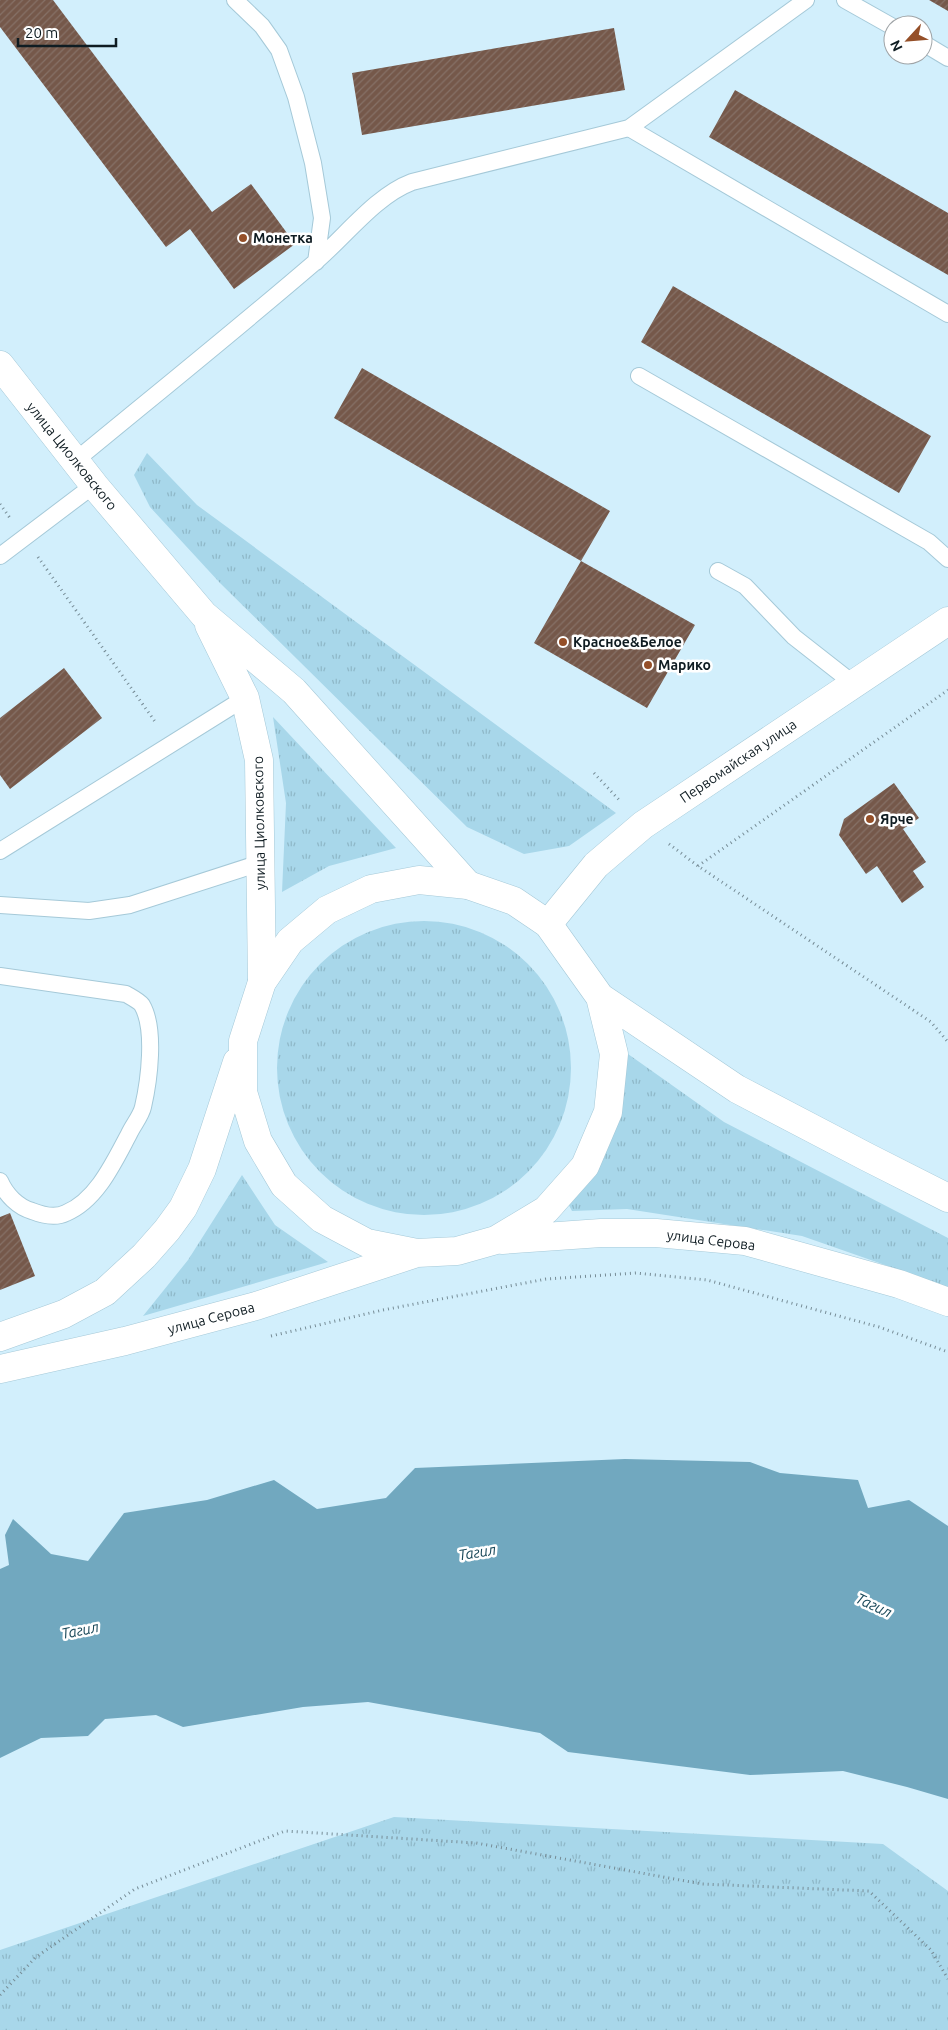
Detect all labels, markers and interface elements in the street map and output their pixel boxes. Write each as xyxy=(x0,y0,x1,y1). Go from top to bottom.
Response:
scale bar xyxy=(18,15,115,47)
north arrow xyxy=(883,15,933,65)
text: 20 m xyxy=(25,24,58,41)
text: N xyxy=(887,37,906,54)
place label: Монетка xyxy=(253,230,313,246)
marker: Монетка xyxy=(237,232,249,244)
street label: улица Циолковского xyxy=(24,399,120,513)
place label: Красное&Белое xyxy=(573,634,682,650)
marker: Красное&Белое xyxy=(557,636,569,648)
place label: Марико xyxy=(658,657,711,673)
marker: Марико xyxy=(642,659,654,671)
street label: Первомайская улица xyxy=(677,716,799,806)
street label: улица Циолковского xyxy=(250,756,268,890)
place label: Ярче xyxy=(880,811,914,827)
marker: Ярче xyxy=(864,813,876,825)
street label: улица Серова xyxy=(666,1227,756,1253)
street label: улица Серова xyxy=(166,1299,256,1337)
water label: Тагил xyxy=(457,1541,497,1563)
water label: Тагил xyxy=(853,1589,895,1621)
water label: Тагил xyxy=(60,1618,100,1642)

